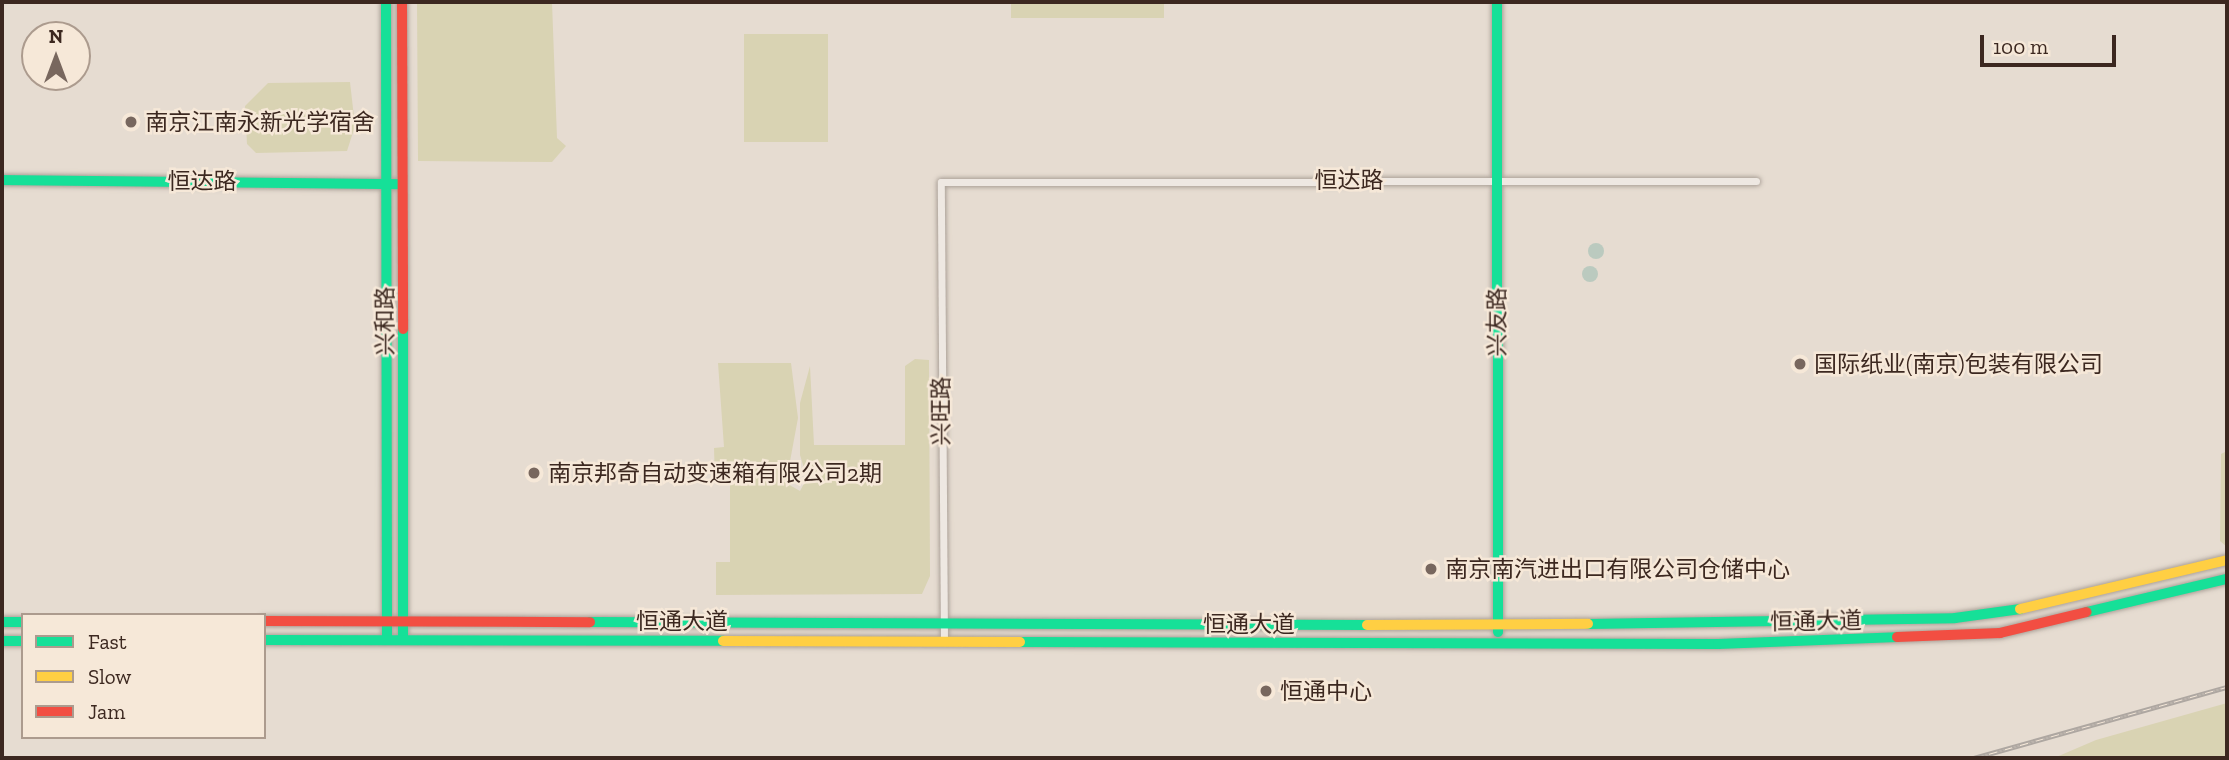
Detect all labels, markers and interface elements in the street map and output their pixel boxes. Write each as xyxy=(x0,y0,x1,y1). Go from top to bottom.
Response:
north arrow xyxy=(21,21,91,91)
scale bar xyxy=(1984,21,2120,65)
text: N xyxy=(49,25,63,48)
text: 100 m xyxy=(1993,34,2048,59)
place label: 南京江南永新光学宿舍 xyxy=(145,108,375,136)
marker: 南京江南永新光学宿舍 xyxy=(123,114,139,130)
street label: 恒达路 xyxy=(1315,166,1383,194)
street label: 恒达路 xyxy=(168,167,236,195)
street label: 兴和路 xyxy=(371,287,399,355)
street label: 兴友路 xyxy=(1483,288,1511,356)
place label: 国际纸业(南京)包装有限公司 xyxy=(1814,350,2103,378)
marker: 国际纸业(南京)包装有限公司 xyxy=(1792,356,1808,372)
street label: 兴旺路 xyxy=(927,377,955,445)
place label: 南京邦奇自动变速箱有限公司2期 xyxy=(548,459,882,487)
marker: 南京邦奇自动变速箱有限公司2期 xyxy=(526,465,542,481)
place label: 南京南汽进出口有限公司仓储中心 xyxy=(1445,555,1790,583)
marker: 南京南汽进出口有限公司仓储中心 xyxy=(1423,561,1439,577)
street label: 恒通大道 xyxy=(1770,606,1862,636)
street label: 恒通大道 xyxy=(636,607,728,635)
street label: 恒通大道 xyxy=(1203,610,1295,638)
legend xyxy=(21,613,266,739)
text: Fast xyxy=(88,629,127,654)
text: Slow xyxy=(88,664,131,689)
place label: 恒通中心 xyxy=(1280,677,1372,705)
marker: 恒通中心 xyxy=(1258,683,1274,699)
text: Jam xyxy=(88,699,125,724)

